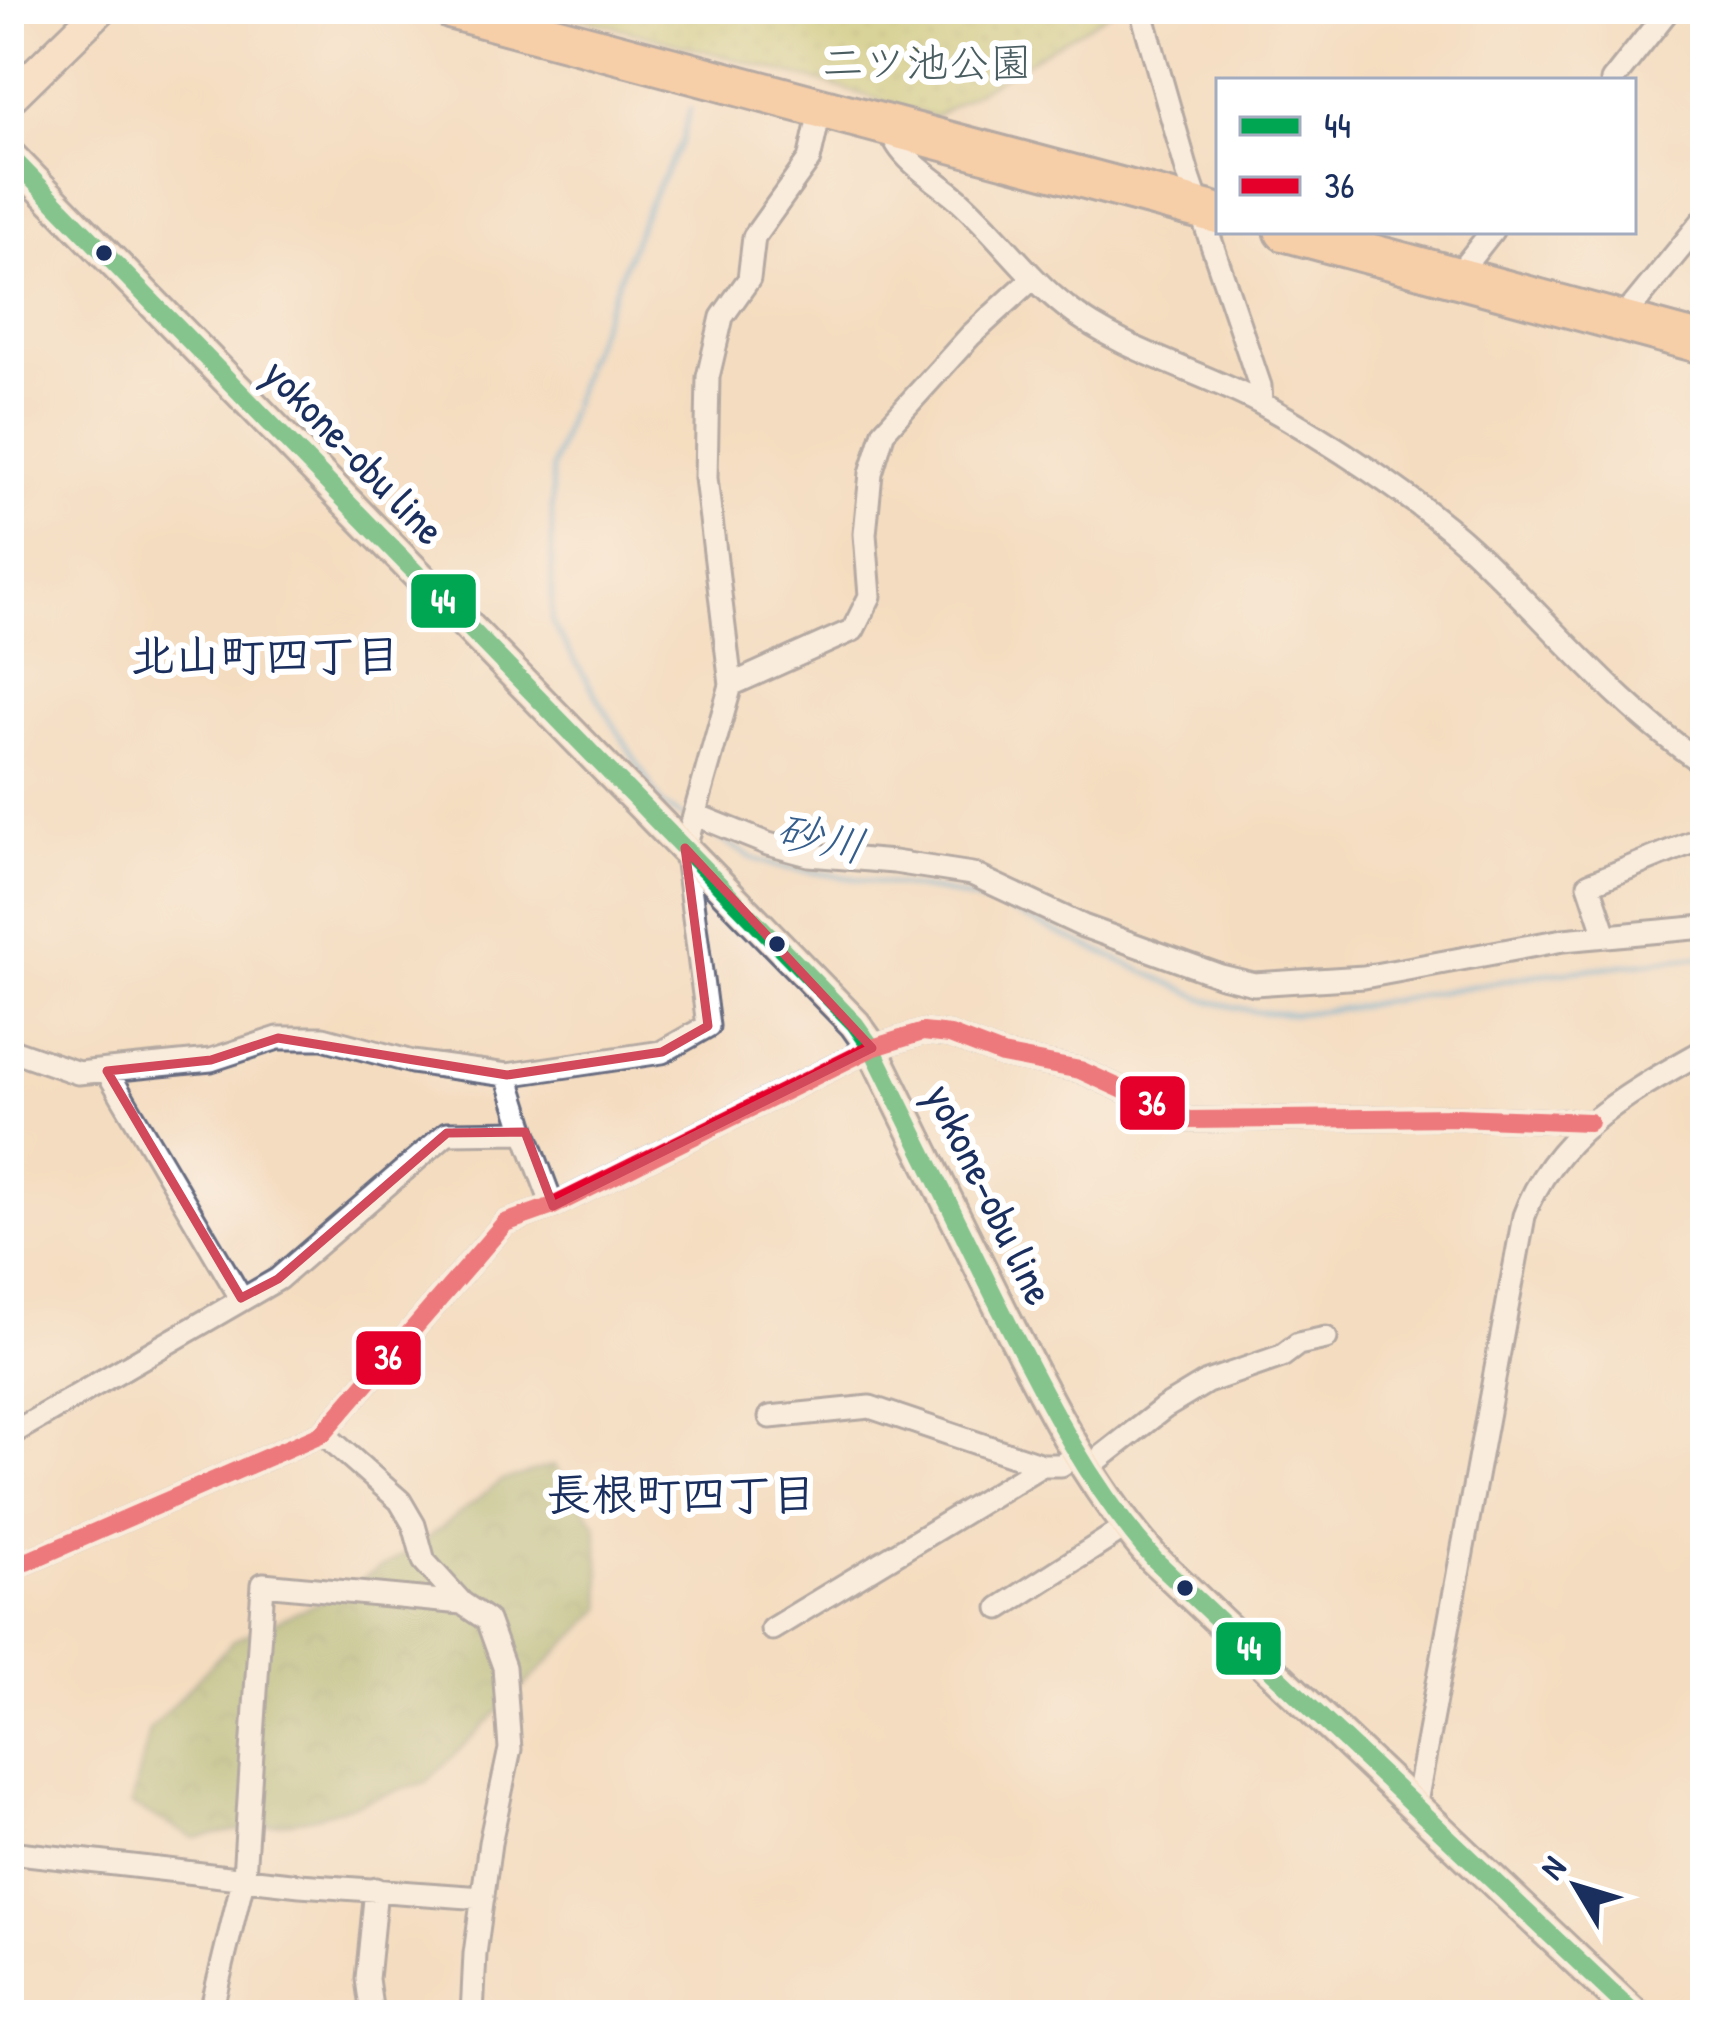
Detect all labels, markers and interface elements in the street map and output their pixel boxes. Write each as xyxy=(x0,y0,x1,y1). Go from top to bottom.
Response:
park label: 二ツ池公園 xyxy=(822,33,1032,90)
legend xyxy=(1216,78,1636,234)
text: 44 xyxy=(1324,100,1351,149)
text: 36 xyxy=(1324,160,1355,209)
unlabelled marker xyxy=(93,242,115,264)
street label: yokone-obu line xyxy=(252,345,458,557)
line badge: 44 xyxy=(409,572,478,630)
text: 44 xyxy=(431,579,455,623)
district label: 北山町四丁目 xyxy=(130,624,400,685)
water label: 砂川 xyxy=(771,798,871,876)
unlabelled marker xyxy=(766,933,788,955)
street label: yokone-obu line xyxy=(913,1074,1069,1314)
line badge: 36 xyxy=(1118,1074,1187,1132)
text: 36 xyxy=(1138,1081,1166,1125)
line badge: 36 xyxy=(354,1329,423,1387)
text: 36 xyxy=(374,1335,402,1379)
district label: 長根町四丁目 xyxy=(546,1463,816,1524)
unlabelled marker xyxy=(1174,1577,1196,1599)
line badge: 44 xyxy=(1214,1620,1283,1677)
text: 44 xyxy=(1237,1626,1261,1670)
north arrow xyxy=(1516,1826,1636,1946)
text: N xyxy=(1530,1847,1575,1888)

